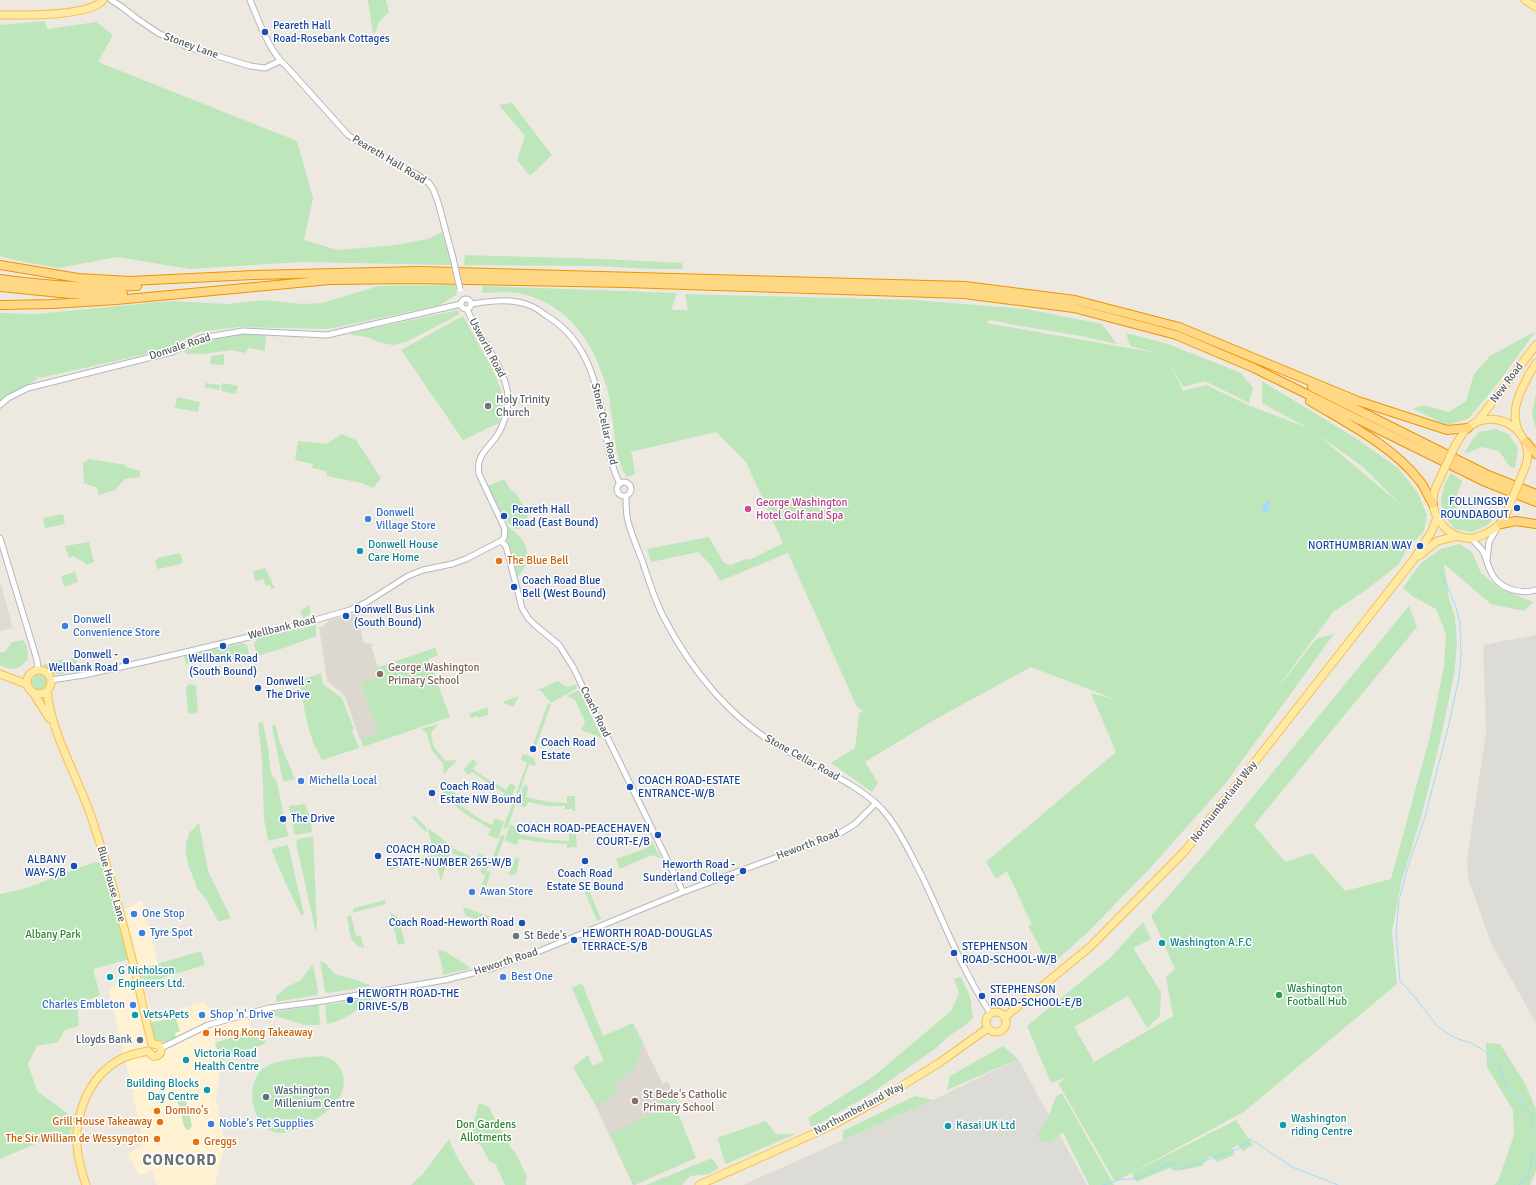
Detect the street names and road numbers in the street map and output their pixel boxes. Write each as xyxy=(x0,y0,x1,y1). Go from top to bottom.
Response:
street label: Stoney Lane xyxy=(162,30,220,62)
street label: Peareth Hall Road xyxy=(350,133,428,187)
street label: Usworth Road xyxy=(466,316,508,380)
street label: Donvale Road xyxy=(148,331,212,363)
street label: New Road xyxy=(1488,360,1526,406)
street label: Stone Cellar Road xyxy=(588,382,620,466)
street label: Wellbank Road xyxy=(247,613,317,643)
street label: Coach Road xyxy=(577,684,613,740)
street label: Stone Cellar Road xyxy=(762,732,842,784)
street label: Northumberland Way xyxy=(1188,759,1260,845)
street label: Heworth Road xyxy=(775,827,841,863)
street label: Blue House Lane xyxy=(94,845,128,923)
street label: Heworth Road xyxy=(472,945,540,979)
street label: Northumberland Way xyxy=(812,1080,906,1138)

